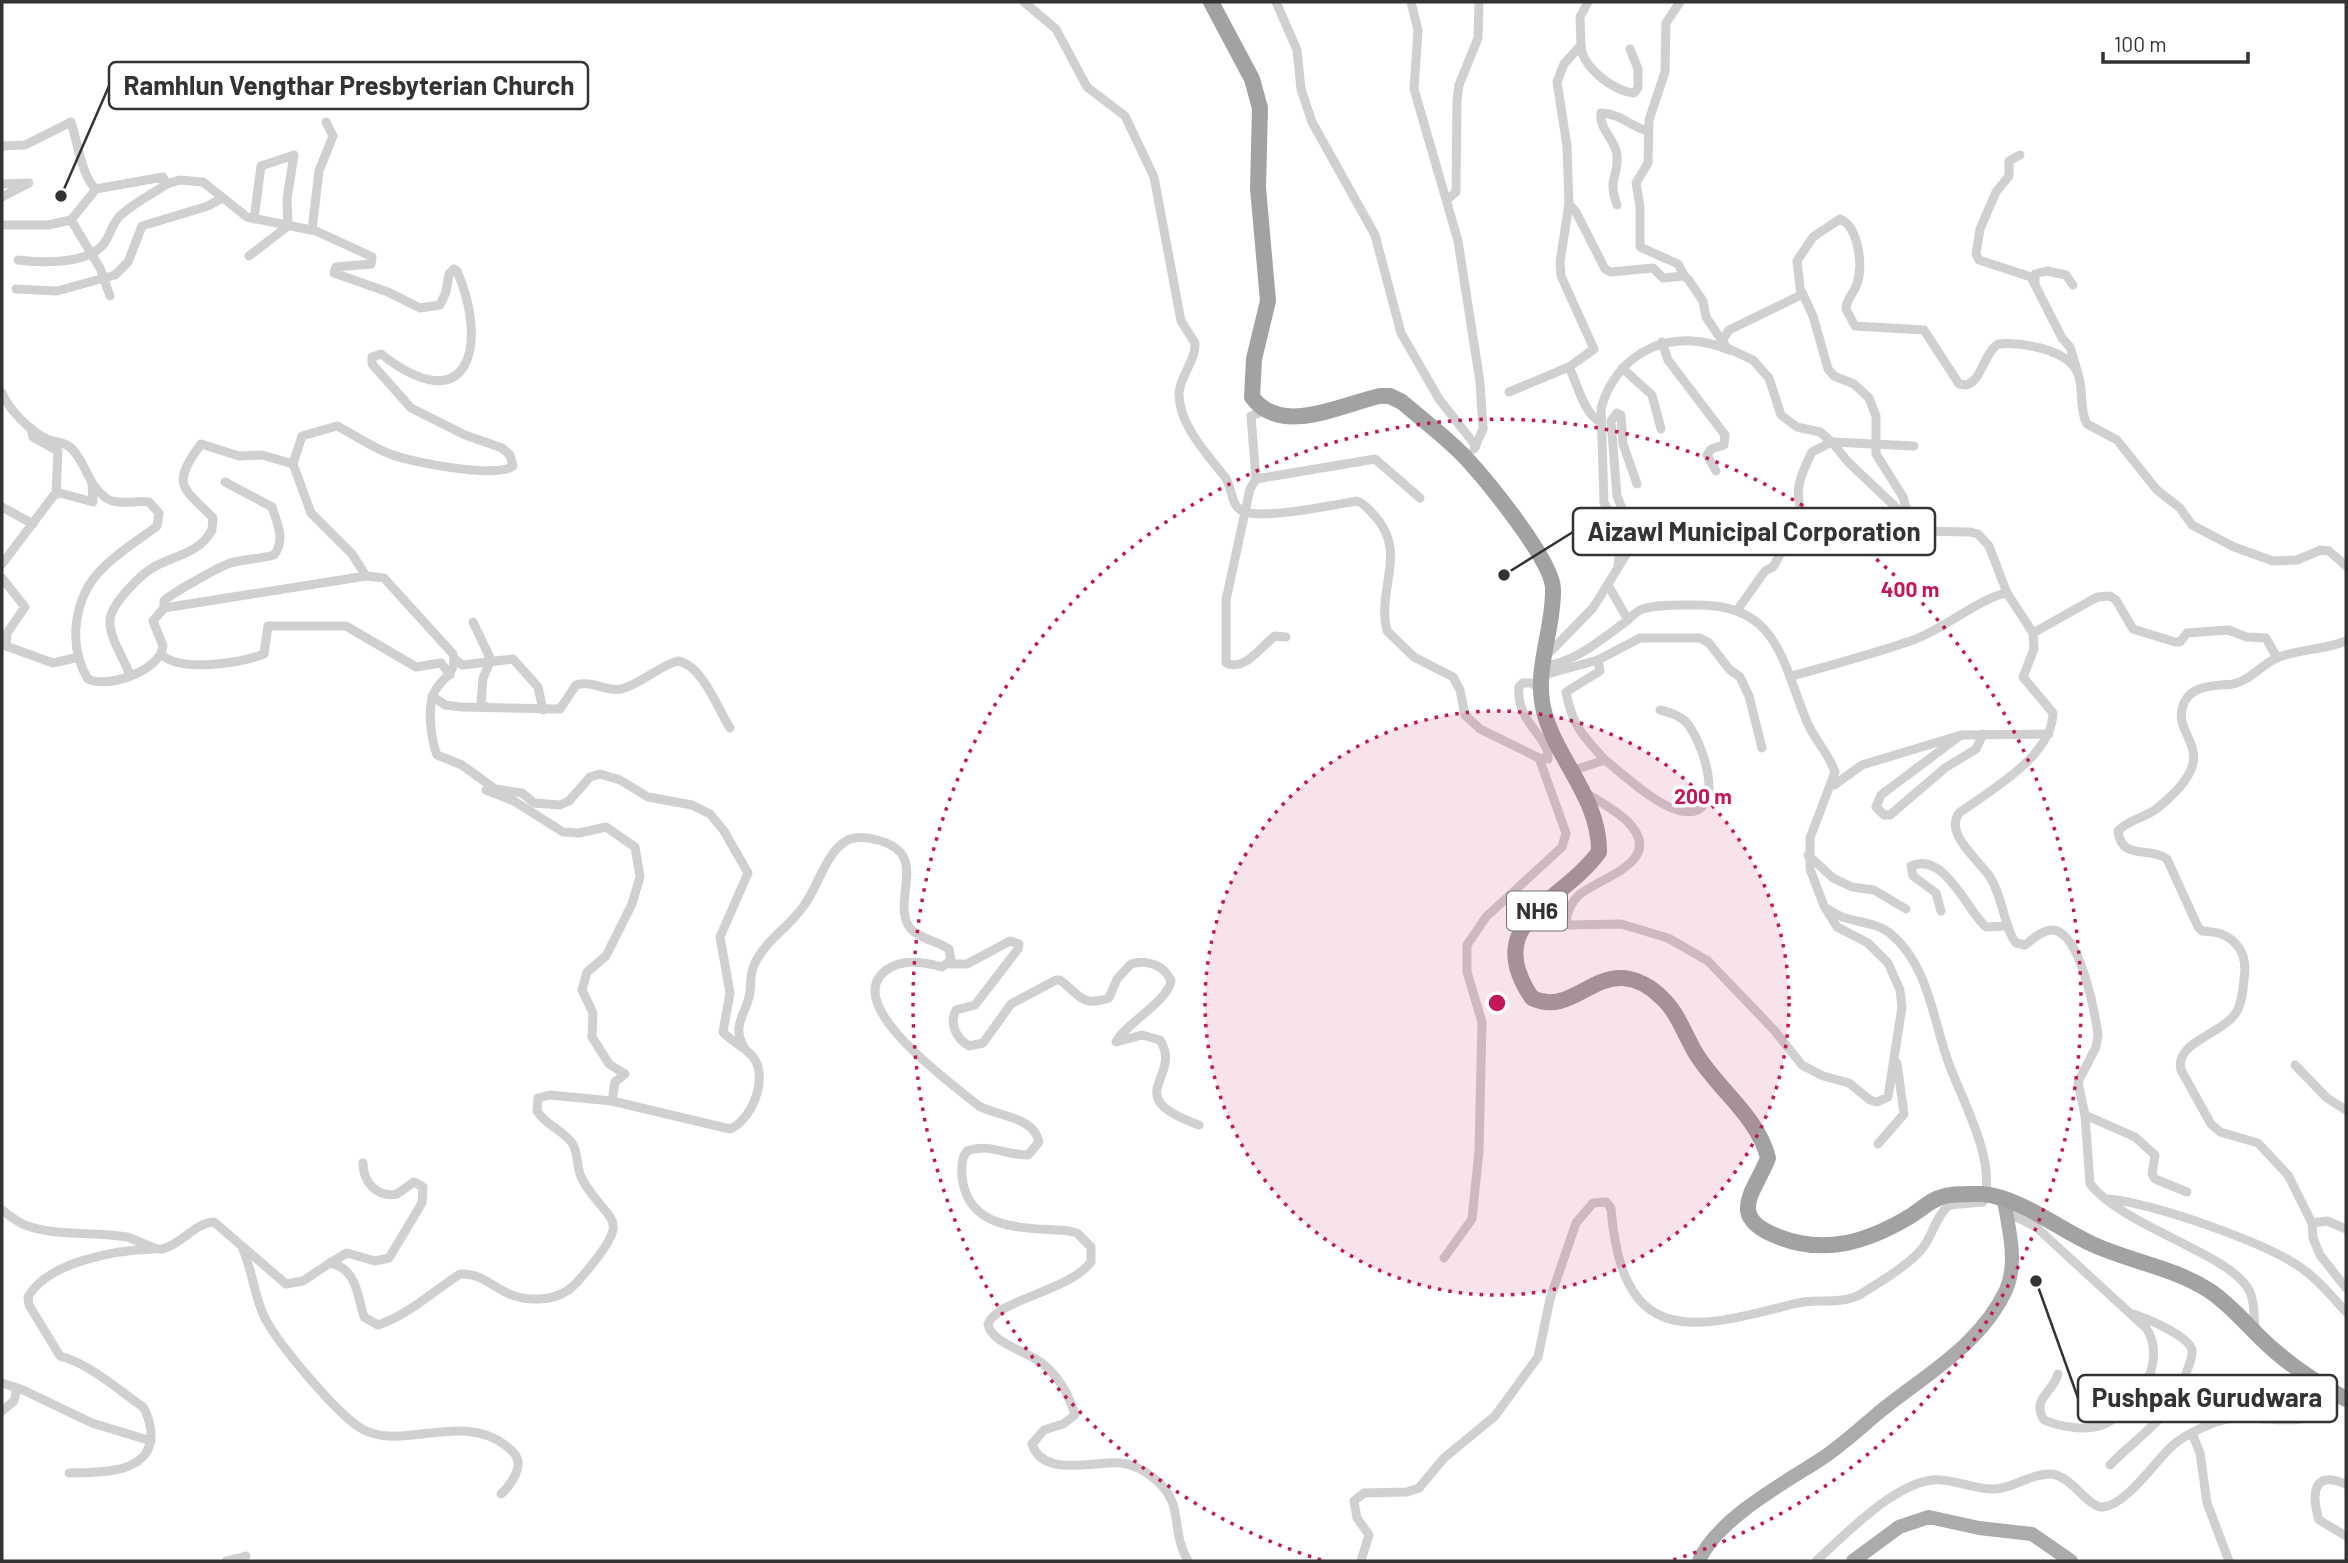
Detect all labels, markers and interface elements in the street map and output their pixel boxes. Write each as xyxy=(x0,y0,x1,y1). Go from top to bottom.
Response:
scale bar xyxy=(2103,21,2248,65)
text: 100 m xyxy=(2114,31,2167,56)
callout: Ramhlun Vengthar Presbyterian Church xyxy=(109,62,588,109)
text: Ramhlun Vengthar Presbyterian Church xyxy=(123,69,575,100)
callout: Aizawl Municipal Corporation xyxy=(1573,508,1935,555)
text: Aizawl Municipal Corporation xyxy=(1587,515,1921,546)
text: 400 m xyxy=(1881,576,1939,601)
text: 200 m xyxy=(1674,783,1732,808)
road number: NH6 xyxy=(1507,891,1567,930)
centre of rings xyxy=(1485,991,1509,1015)
callout: Pushpak Gurudwara xyxy=(2078,1375,2337,1422)
text: Pushpak Gurudwara xyxy=(2092,1381,2322,1412)

